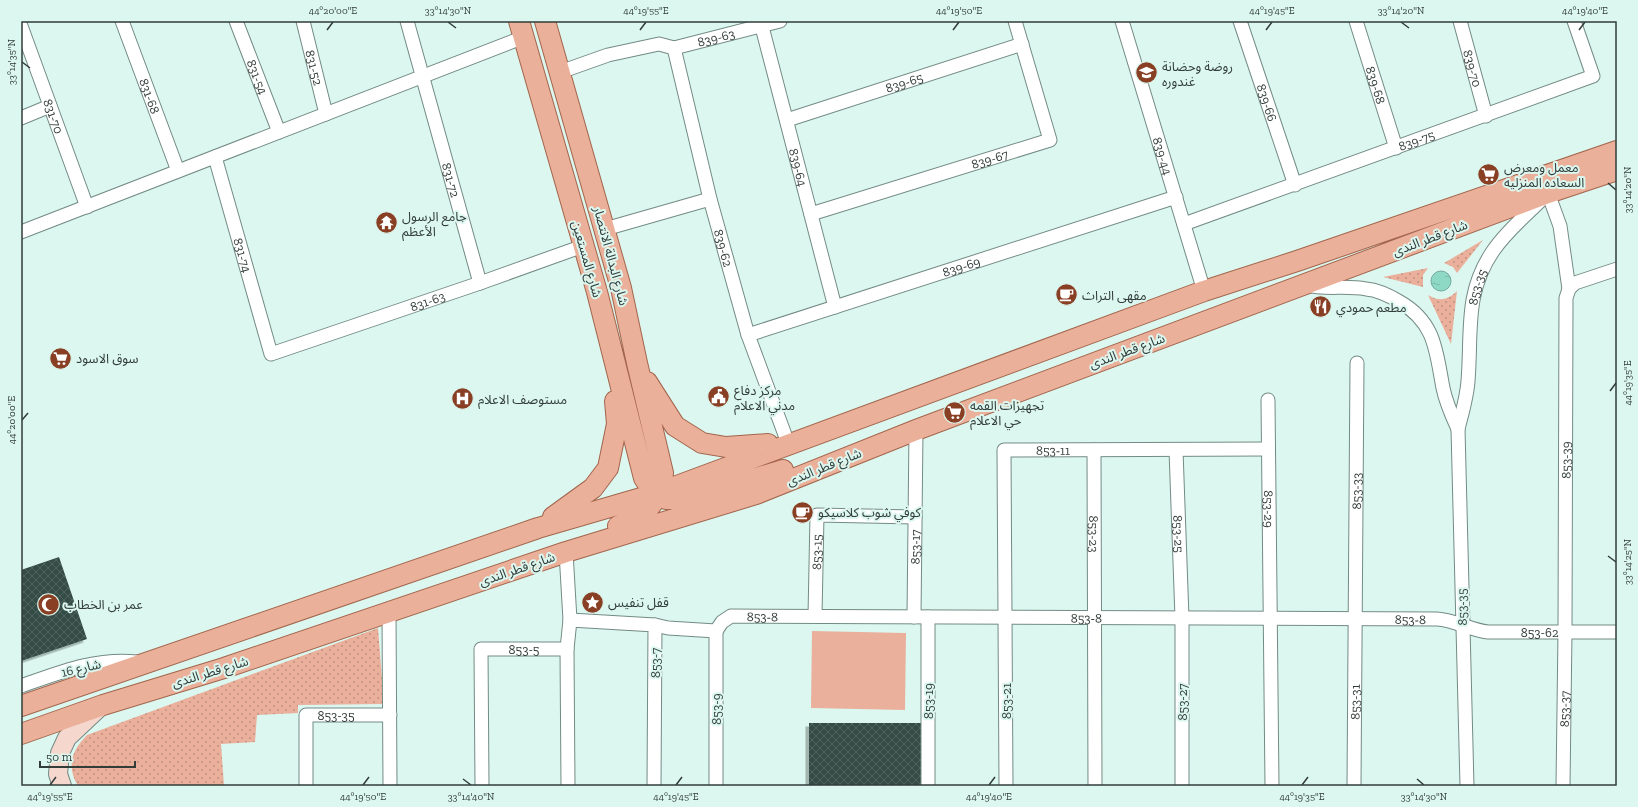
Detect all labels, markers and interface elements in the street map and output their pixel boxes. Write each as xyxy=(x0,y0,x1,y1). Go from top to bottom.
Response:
text: 44°20'00"E xyxy=(309,5,357,17)
text: 33°14'30"N xyxy=(425,5,472,17)
text: 44°19'55"E xyxy=(623,5,669,17)
text: 44°19'50"E xyxy=(936,5,982,17)
text: 44°19'45"E xyxy=(1249,5,1295,17)
text: 33°14'20"N xyxy=(1378,5,1425,17)
text: 44°19'40"E xyxy=(1562,5,1608,17)
street label: 839-63 xyxy=(696,25,736,49)
text: 33°14'35"N xyxy=(6,39,18,85)
street label: 831-52 xyxy=(303,48,326,87)
street label: 839-70 xyxy=(1461,48,1485,89)
street label: 831-54 xyxy=(244,57,271,97)
place label: روضة وحضانة غندوره xyxy=(1162,59,1233,89)
school or university icon: روضة وحضانة غندوره xyxy=(1134,60,1160,86)
street label: 839-68 xyxy=(1363,64,1389,106)
street label: 839-65 xyxy=(883,69,925,95)
street label: 831-68 xyxy=(137,76,163,116)
street label: 839-66 xyxy=(1254,82,1281,123)
street label: 831-70 xyxy=(41,97,67,136)
street label: 839-75 xyxy=(1396,126,1437,153)
street label: 839-44 xyxy=(1150,135,1176,177)
street label: 839-67 xyxy=(969,146,1010,171)
street label: 839-64 xyxy=(786,147,811,188)
place label: معمل ومعرض السعاده المنزليه xyxy=(1504,160,1584,190)
street label: 831-72 xyxy=(439,161,463,199)
supermarket icon: معمل ومعرض السعاده المنزليه xyxy=(1475,161,1501,187)
text: 33°14'20"N xyxy=(1622,166,1634,213)
street label: شارع البدالة الانتصار xyxy=(587,204,631,308)
place label: جامع الرسول الأعظم xyxy=(402,209,467,242)
temple icon: جامع الرسول الأعظم xyxy=(373,210,399,236)
street label: شارع قطر الندى xyxy=(1390,217,1471,262)
street label: شارع المستعين xyxy=(566,219,605,300)
street label: 839-62 xyxy=(711,227,736,269)
street label: 831-74 xyxy=(231,236,255,274)
street label: 839-69 xyxy=(941,253,982,279)
street label: 853-35 xyxy=(1465,266,1489,306)
cafe icon: مقهى التراث xyxy=(1054,282,1080,308)
street label: 831-63 xyxy=(408,288,447,314)
place label: مقهى التراث xyxy=(1082,288,1147,304)
restaurant icon: مطعم حمودي xyxy=(1307,294,1333,320)
place label: مطعم حمودي xyxy=(1336,300,1407,318)
street label: شارع قطر الندى xyxy=(1087,330,1168,374)
supermarket icon: سوق الاسود xyxy=(47,345,73,371)
place label: سوق الاسود xyxy=(76,351,139,366)
text: 44°19'35"E xyxy=(1622,360,1634,406)
place label: مركز دفاع مدني الاعلام xyxy=(734,383,795,416)
public building icon: مركز دفاع مدني الاعلام xyxy=(705,384,731,410)
hospital icon: مستوصف الاعلام xyxy=(450,386,476,412)
place label: مستوصف الاعلام xyxy=(478,392,567,409)
text: 44°20'00"E xyxy=(6,396,18,444)
place label: تجهيزات القمه حي الاعلام xyxy=(970,398,1044,431)
supermarket icon: تجهيزات القمه حي الاعلام xyxy=(942,399,968,425)
street label: 853-39 xyxy=(1558,441,1573,479)
street label: 853-11 xyxy=(1036,442,1070,457)
street label: شارع قطر الندى xyxy=(784,445,865,492)
street label: 853-33 xyxy=(1348,473,1364,509)
street label: 853-29 xyxy=(1261,490,1277,528)
cafe icon: كوفي شوب كلاسيكو xyxy=(790,499,816,525)
place label: كوفي شوب كلاسيكو xyxy=(818,505,922,523)
street label: 853-23 xyxy=(1087,515,1102,553)
street label: 853-25 xyxy=(1171,515,1187,553)
street label: 853-17 xyxy=(907,529,922,565)
street label: 853-15 xyxy=(808,534,824,570)
text: 33°14'25"N xyxy=(1622,538,1634,585)
street label: شارع قطر الندى xyxy=(477,549,558,592)
street label: 853-35 xyxy=(1454,588,1470,626)
place icon: قفل تنفيس xyxy=(580,589,606,615)
mosque icon: عمر بن الخطاب xyxy=(35,591,61,617)
place label: قفل تنفيس xyxy=(608,595,669,611)
place label: عمر بن الخطاب xyxy=(64,597,143,613)
street label: 853-8 xyxy=(747,609,778,624)
street label: 853-8 xyxy=(1071,610,1102,625)
street label: 853-8 xyxy=(1395,611,1426,626)
street label: 853-62 xyxy=(1521,625,1559,640)
street label: 853-5 xyxy=(509,642,540,657)
street label: 853-7 xyxy=(648,648,663,678)
street label: شارع قطر الندى xyxy=(170,653,251,694)
street label: شارع 16 xyxy=(60,656,103,683)
street label: 853-19 xyxy=(921,683,936,719)
street label: 853-21 xyxy=(999,683,1014,719)
street label: 853-27 xyxy=(1175,684,1190,720)
street label: 853-31 xyxy=(1347,684,1362,720)
street label: 853-37 xyxy=(1556,691,1572,727)
street label: 853-9 xyxy=(709,693,724,725)
street label: 853-35 xyxy=(317,708,355,723)
scale bar xyxy=(40,743,135,769)
text: 50 m xyxy=(46,750,73,764)
text: 44°19'55"E xyxy=(27,791,73,803)
text: 44°19'50"E xyxy=(340,791,386,803)
text: 33°14'40"N xyxy=(448,791,495,803)
text: 44°19'45"E xyxy=(653,791,699,803)
text: 44°19'40"E xyxy=(966,791,1012,803)
text: 44°19'35"E xyxy=(1279,791,1325,803)
text: 33°14'30"N xyxy=(1401,791,1448,803)

